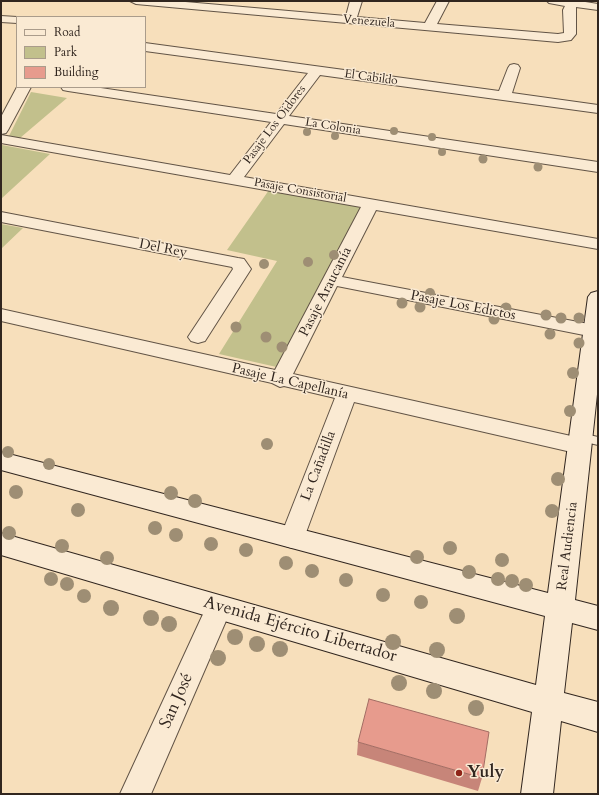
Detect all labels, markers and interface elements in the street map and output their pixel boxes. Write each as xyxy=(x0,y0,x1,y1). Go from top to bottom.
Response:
street label: Venezuela xyxy=(342,13,396,31)
legend xyxy=(16,16,146,88)
text: Road xyxy=(54,24,80,40)
text: Park xyxy=(54,44,77,60)
text: Building xyxy=(54,64,98,80)
street label: El Cabildo xyxy=(343,67,399,89)
street label: Pasaje Los Oidores xyxy=(241,83,309,167)
street label: La Colonia xyxy=(304,115,362,139)
street label: Pasaje Consistorial xyxy=(253,176,347,206)
street label: Del Rey xyxy=(138,236,188,262)
street label: Pasaje Araucanía xyxy=(296,244,356,340)
street label: Pasaje Los Edictos xyxy=(409,288,517,324)
street label: Pasaje La Capellanía xyxy=(230,360,350,404)
street label: La Cañadilla xyxy=(298,429,340,503)
street label: Real Audiencia xyxy=(554,501,582,591)
street label: Avenida Ejército Libertador xyxy=(201,593,399,667)
street label: San José xyxy=(156,670,198,732)
place label: Yuly xyxy=(467,763,504,783)
marker: Yuly xyxy=(454,768,464,778)

